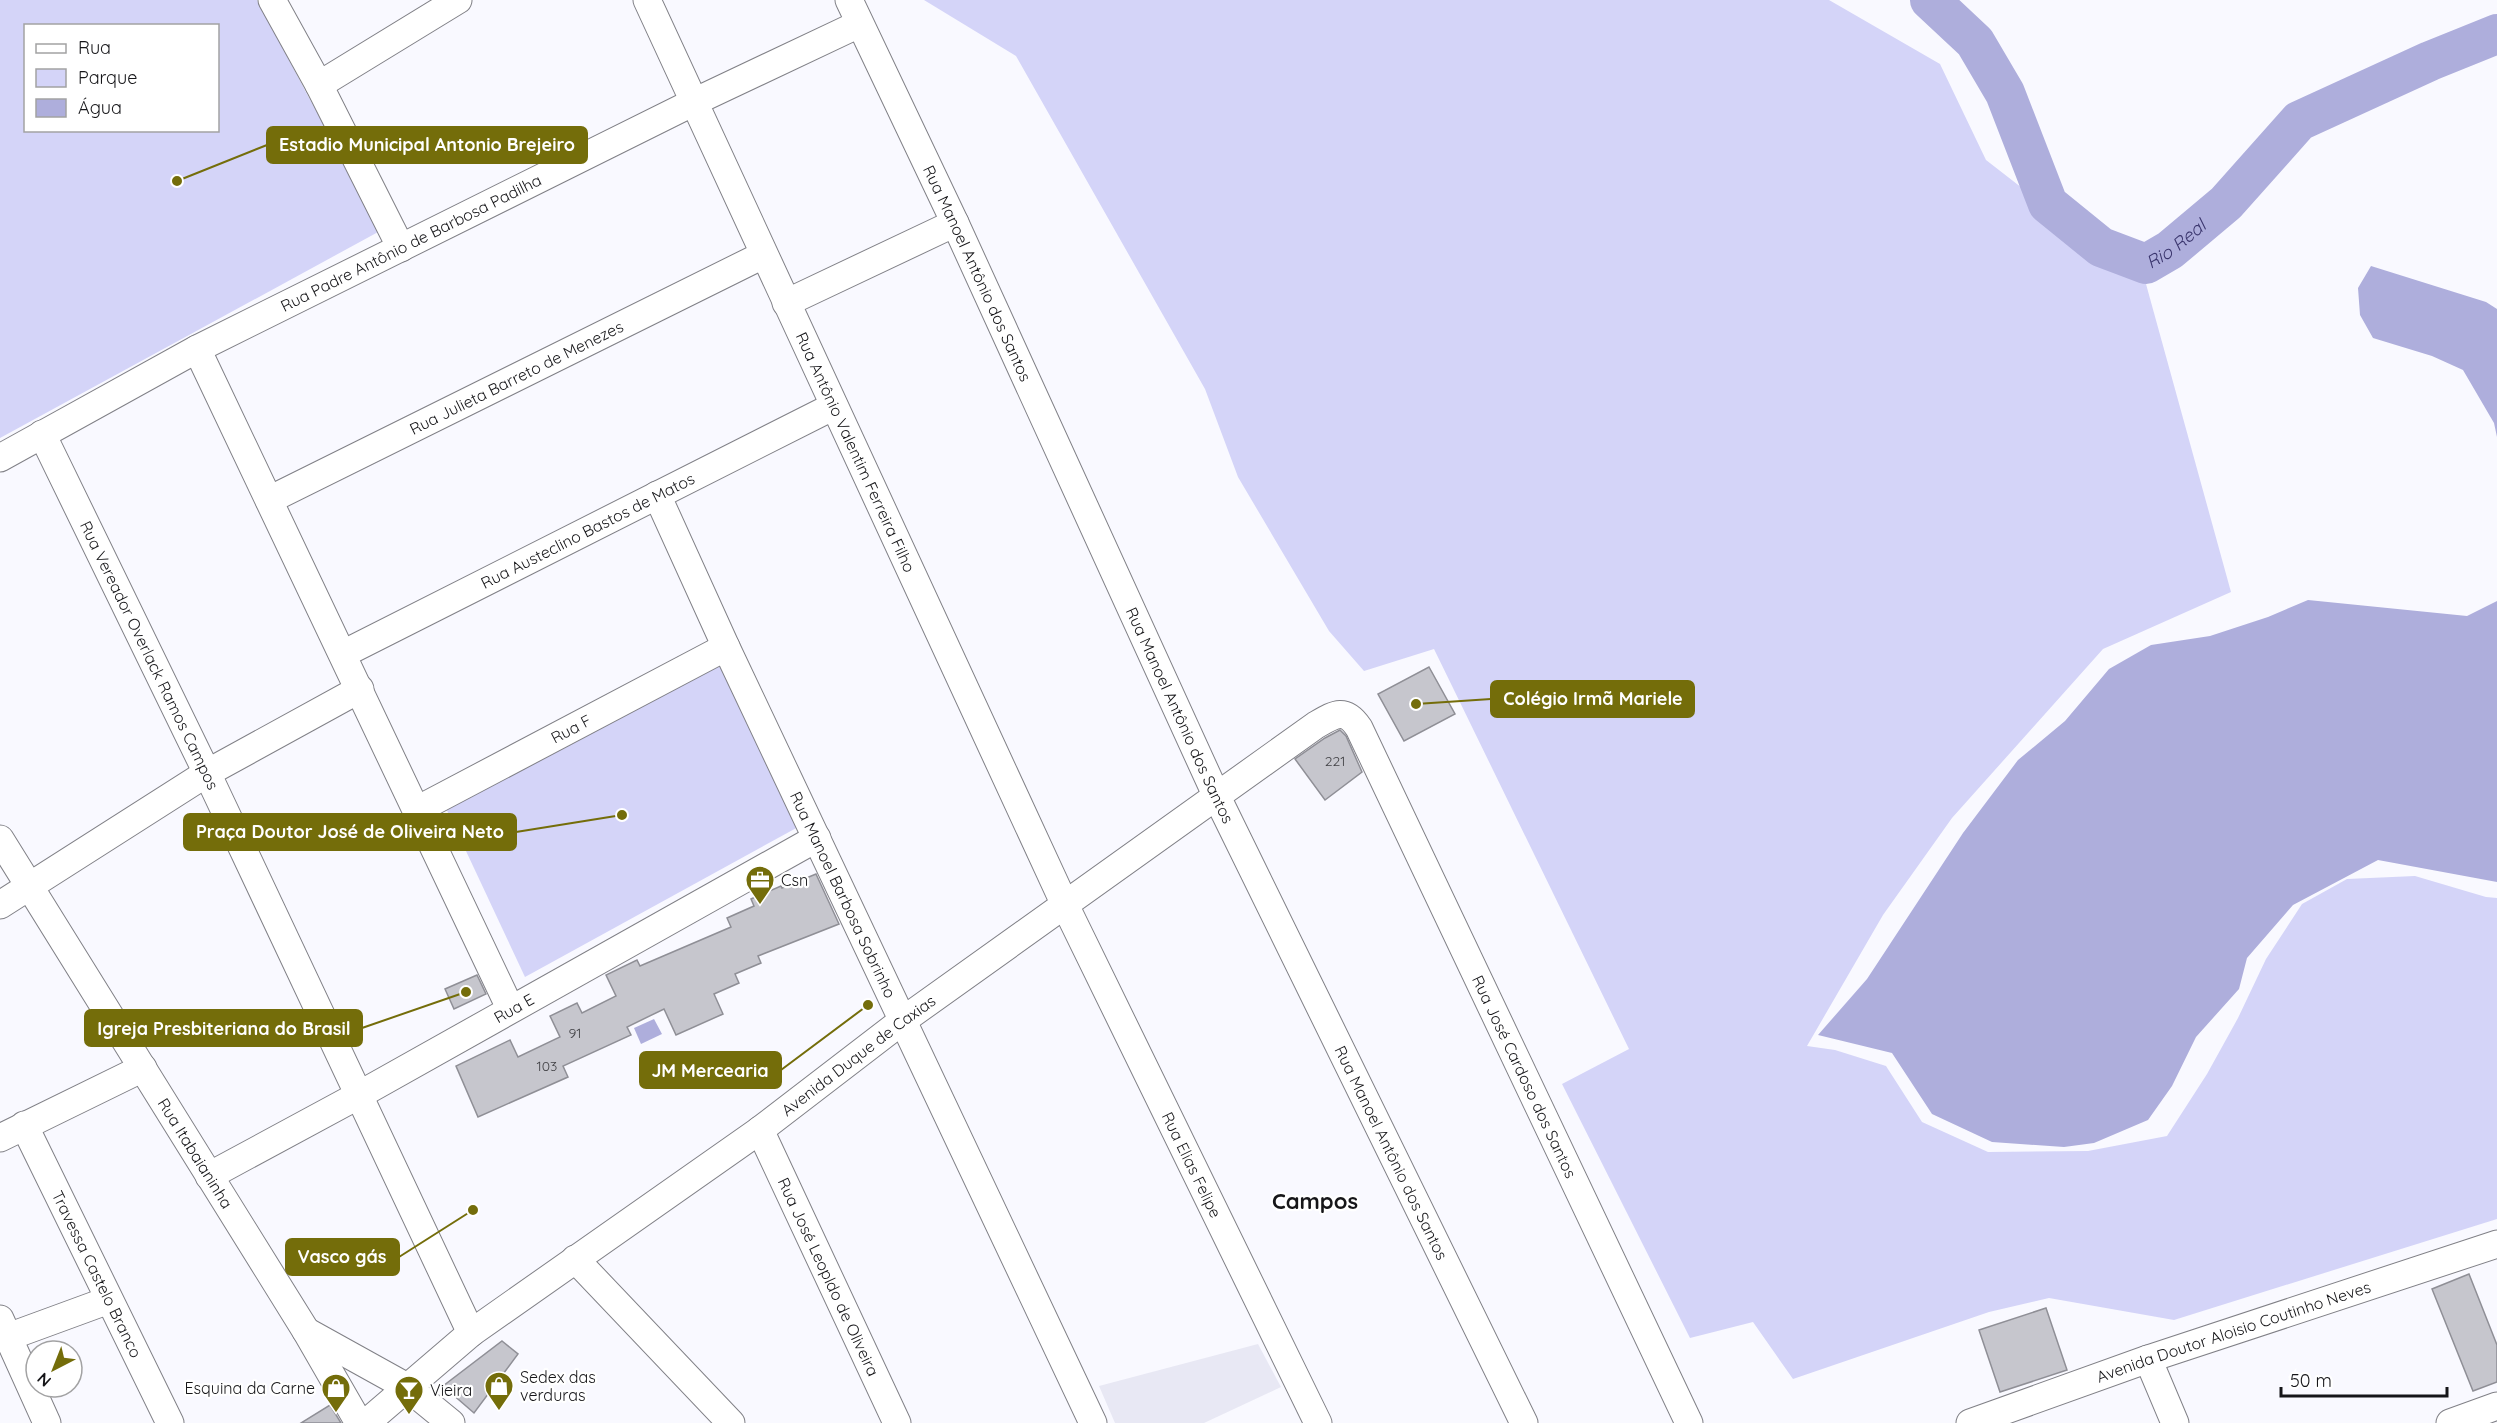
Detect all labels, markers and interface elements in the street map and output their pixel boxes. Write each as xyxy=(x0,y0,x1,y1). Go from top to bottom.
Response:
legend xyxy=(24,24,219,132)
text: Rua xyxy=(78,36,111,59)
text: Parque xyxy=(78,66,137,89)
text: Água xyxy=(78,96,122,119)
callout: Estadio Municipal Antonio Brejeiro xyxy=(267,127,587,163)
text: Estadio Municipal Antonio Brejeiro xyxy=(279,133,575,156)
street label: Rua Manoel Antônio dos Santos xyxy=(919,162,1036,385)
street label: Rua Padre Antônio de Barbosa Padilha xyxy=(277,170,545,316)
water label: Rio Real xyxy=(2141,213,2211,273)
street label: Rua Julieta Barreto de Menezes xyxy=(406,316,626,439)
street label: Rua Antônio Valentim Ferreira Filho xyxy=(792,329,920,575)
street label: Rua Austeclino Bastos de Matos xyxy=(477,468,698,593)
street label: Rua Vereador Overlack Ramos Campos xyxy=(76,518,223,793)
street label: Rua Manoel Antônio dos Santos xyxy=(1122,604,1238,827)
callout: Colégio Irmã Mariele xyxy=(1491,681,1694,717)
text: Colégio Irmã Mariele xyxy=(1503,687,1683,710)
street label: Rua F xyxy=(547,710,594,748)
house number: 221 xyxy=(1325,752,1345,770)
street label: Rua Manoel Barbosa Sobrinho xyxy=(786,788,901,1001)
callout: Praça Doutor José de Oliveira Neto xyxy=(184,814,516,850)
text: Praça Doutor José de Oliveira Neto xyxy=(196,820,504,843)
office icon: Csn xyxy=(744,864,776,906)
place label: Csn xyxy=(781,870,808,890)
street label: Rua José Cardoso dos Santos xyxy=(1468,972,1581,1181)
street label: Rua E xyxy=(490,989,537,1027)
street label: Avenida Duque de Caxias xyxy=(777,990,939,1120)
callout: Igreja Presbiteriana do Brasil xyxy=(85,1010,362,1046)
text: Igreja Presbiteriana do Brasil xyxy=(97,1017,351,1040)
house number: 91 xyxy=(568,1024,582,1042)
street label: Rua Manoel Antônio dos Santos xyxy=(1330,1042,1452,1263)
callout: JM Mercearia xyxy=(640,1052,781,1088)
house number: 103 xyxy=(537,1057,557,1075)
text: JM Mercearia xyxy=(651,1059,769,1082)
street label: Rua Itabaianinha xyxy=(154,1094,237,1212)
street label: Rua Elias Felipe xyxy=(1158,1109,1226,1221)
street label: Rua José Leopldo de Oliveira xyxy=(774,1174,884,1379)
street label: Travessa Castelo Branco xyxy=(48,1187,146,1361)
district label: Campos xyxy=(1272,1187,1358,1215)
callout: Vasco gás xyxy=(286,1239,399,1275)
text: Vasco gás xyxy=(298,1245,387,1268)
street label: Avenida Doutor Aloisio Coutinho Neves xyxy=(2094,1276,2373,1387)
north arrow xyxy=(24,1339,84,1399)
scale bar xyxy=(2281,1360,2448,1398)
place label: Sedex das verduras xyxy=(520,1367,596,1405)
text: N xyxy=(33,1369,55,1392)
text: 50 m xyxy=(2290,1369,2332,1392)
shop icon: Sedex das verduras xyxy=(483,1370,515,1412)
shop icon: Esquina da Carne xyxy=(320,1372,352,1414)
bar icon: Vieira xyxy=(393,1374,425,1416)
place label: Esquina da Carne xyxy=(185,1378,315,1398)
place label: Vieira xyxy=(430,1380,472,1400)

